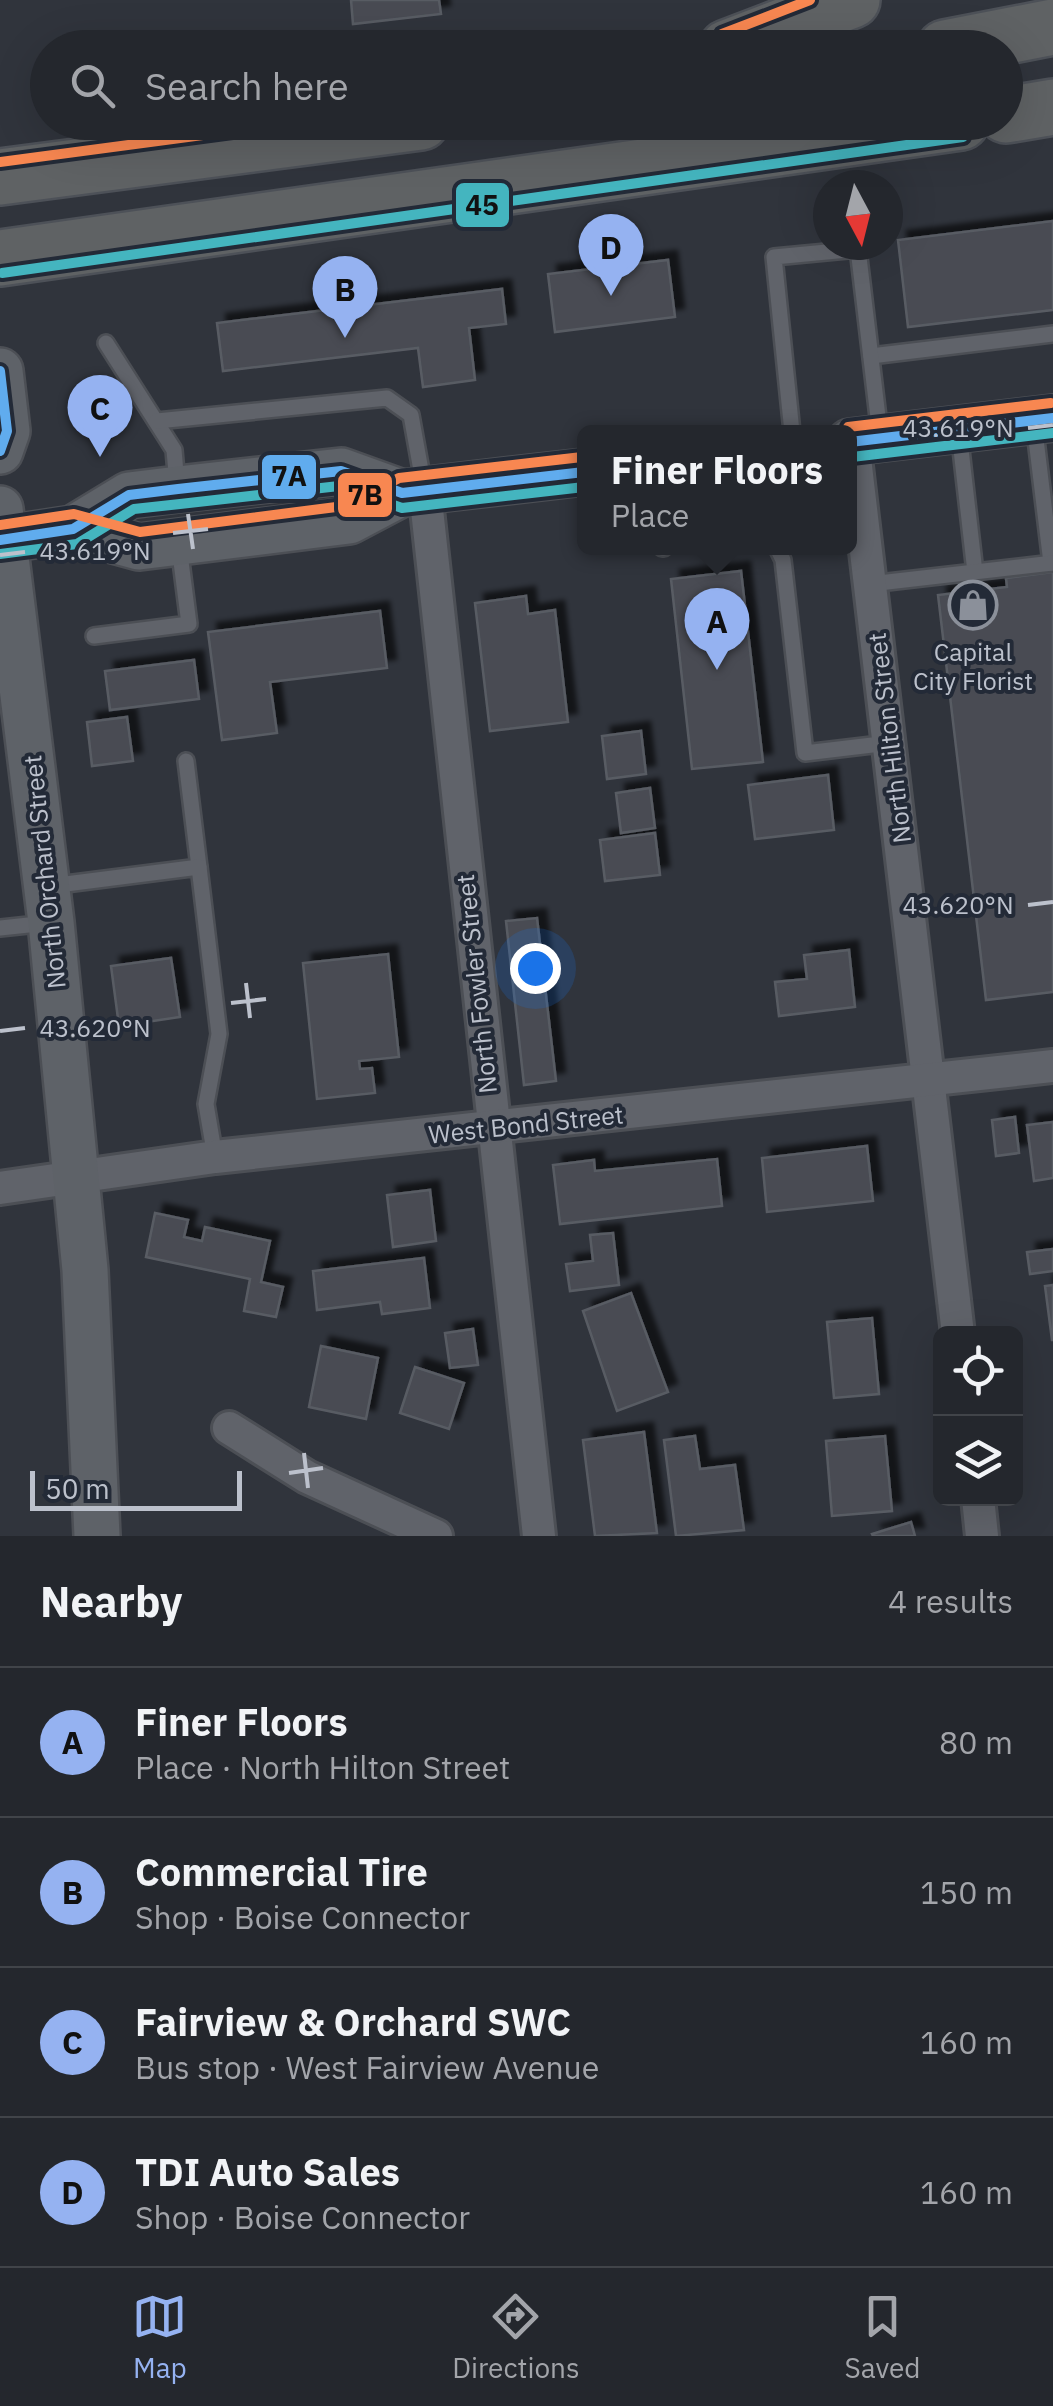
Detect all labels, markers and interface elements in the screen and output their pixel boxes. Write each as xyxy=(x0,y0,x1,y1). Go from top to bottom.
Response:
search box xyxy=(30,30,1023,140)
icon: search xyxy=(65,58,120,113)
text: Search here xyxy=(145,61,349,110)
north arrow xyxy=(813,170,903,260)
line badge: 45 xyxy=(454,181,511,229)
text: 45 xyxy=(465,186,499,223)
pin: D xyxy=(578,214,644,296)
pin: B xyxy=(312,255,378,338)
pin: C xyxy=(68,374,132,457)
text: 43.619°N xyxy=(902,411,1014,444)
popup xyxy=(577,425,857,555)
text: Finer Floors xyxy=(611,445,823,494)
line badge: 7A xyxy=(260,453,318,501)
text: 7A xyxy=(271,457,307,494)
line badge: 7B xyxy=(336,471,394,519)
text: 7B xyxy=(347,476,383,513)
text: Place xyxy=(611,494,689,536)
text: 43.619°N xyxy=(39,534,151,567)
shop icon: Capital City Florist xyxy=(947,579,999,631)
pin: A xyxy=(684,588,750,670)
street label: North Hilton Street xyxy=(860,631,918,845)
place label: Capital City Florist xyxy=(913,635,1033,697)
street label: North Orchard Street xyxy=(15,754,73,990)
street label: North Fowler Street xyxy=(448,873,504,1095)
text: 43.620°N xyxy=(902,888,1014,921)
your location xyxy=(510,943,561,994)
text: 43.620°N xyxy=(39,1011,151,1044)
street label: West Bond Street xyxy=(427,1097,625,1151)
map controls xyxy=(933,1326,1023,1506)
button: locate xyxy=(933,1326,1023,1416)
button: layers xyxy=(933,1416,1023,1506)
scale bar xyxy=(30,1466,242,1510)
text: 50 m xyxy=(45,1470,110,1507)
text: Nearby xyxy=(40,1574,182,1629)
text: 4 results xyxy=(888,1580,1013,1622)
text: Finer Floors xyxy=(135,1697,348,1746)
text: A xyxy=(62,1721,83,1763)
text: 80 m xyxy=(939,1721,1013,1763)
text: Place · North Hilton Street xyxy=(135,1746,510,1788)
text: Commercial Tire xyxy=(135,1847,428,1896)
text: B xyxy=(62,1871,83,1913)
text: 150 m xyxy=(920,1871,1013,1913)
text: Shop · Boise Connector xyxy=(135,1896,470,1938)
text: Fairview & Orchard SWC xyxy=(135,1997,571,2046)
text: C xyxy=(62,2021,83,2063)
text: 160 m xyxy=(920,2021,1013,2063)
text: Bus stop · West Fairview Avenue xyxy=(135,2046,599,2088)
text: TDI Auto Sales xyxy=(135,2147,400,2196)
text: D xyxy=(61,2171,84,2213)
text: 160 m xyxy=(920,2171,1013,2213)
text: Shop · Boise Connector xyxy=(135,2196,470,2238)
tab: Map xyxy=(132,2289,187,2386)
tab: Directions xyxy=(452,2289,580,2386)
tab: Saved xyxy=(844,2289,921,2386)

